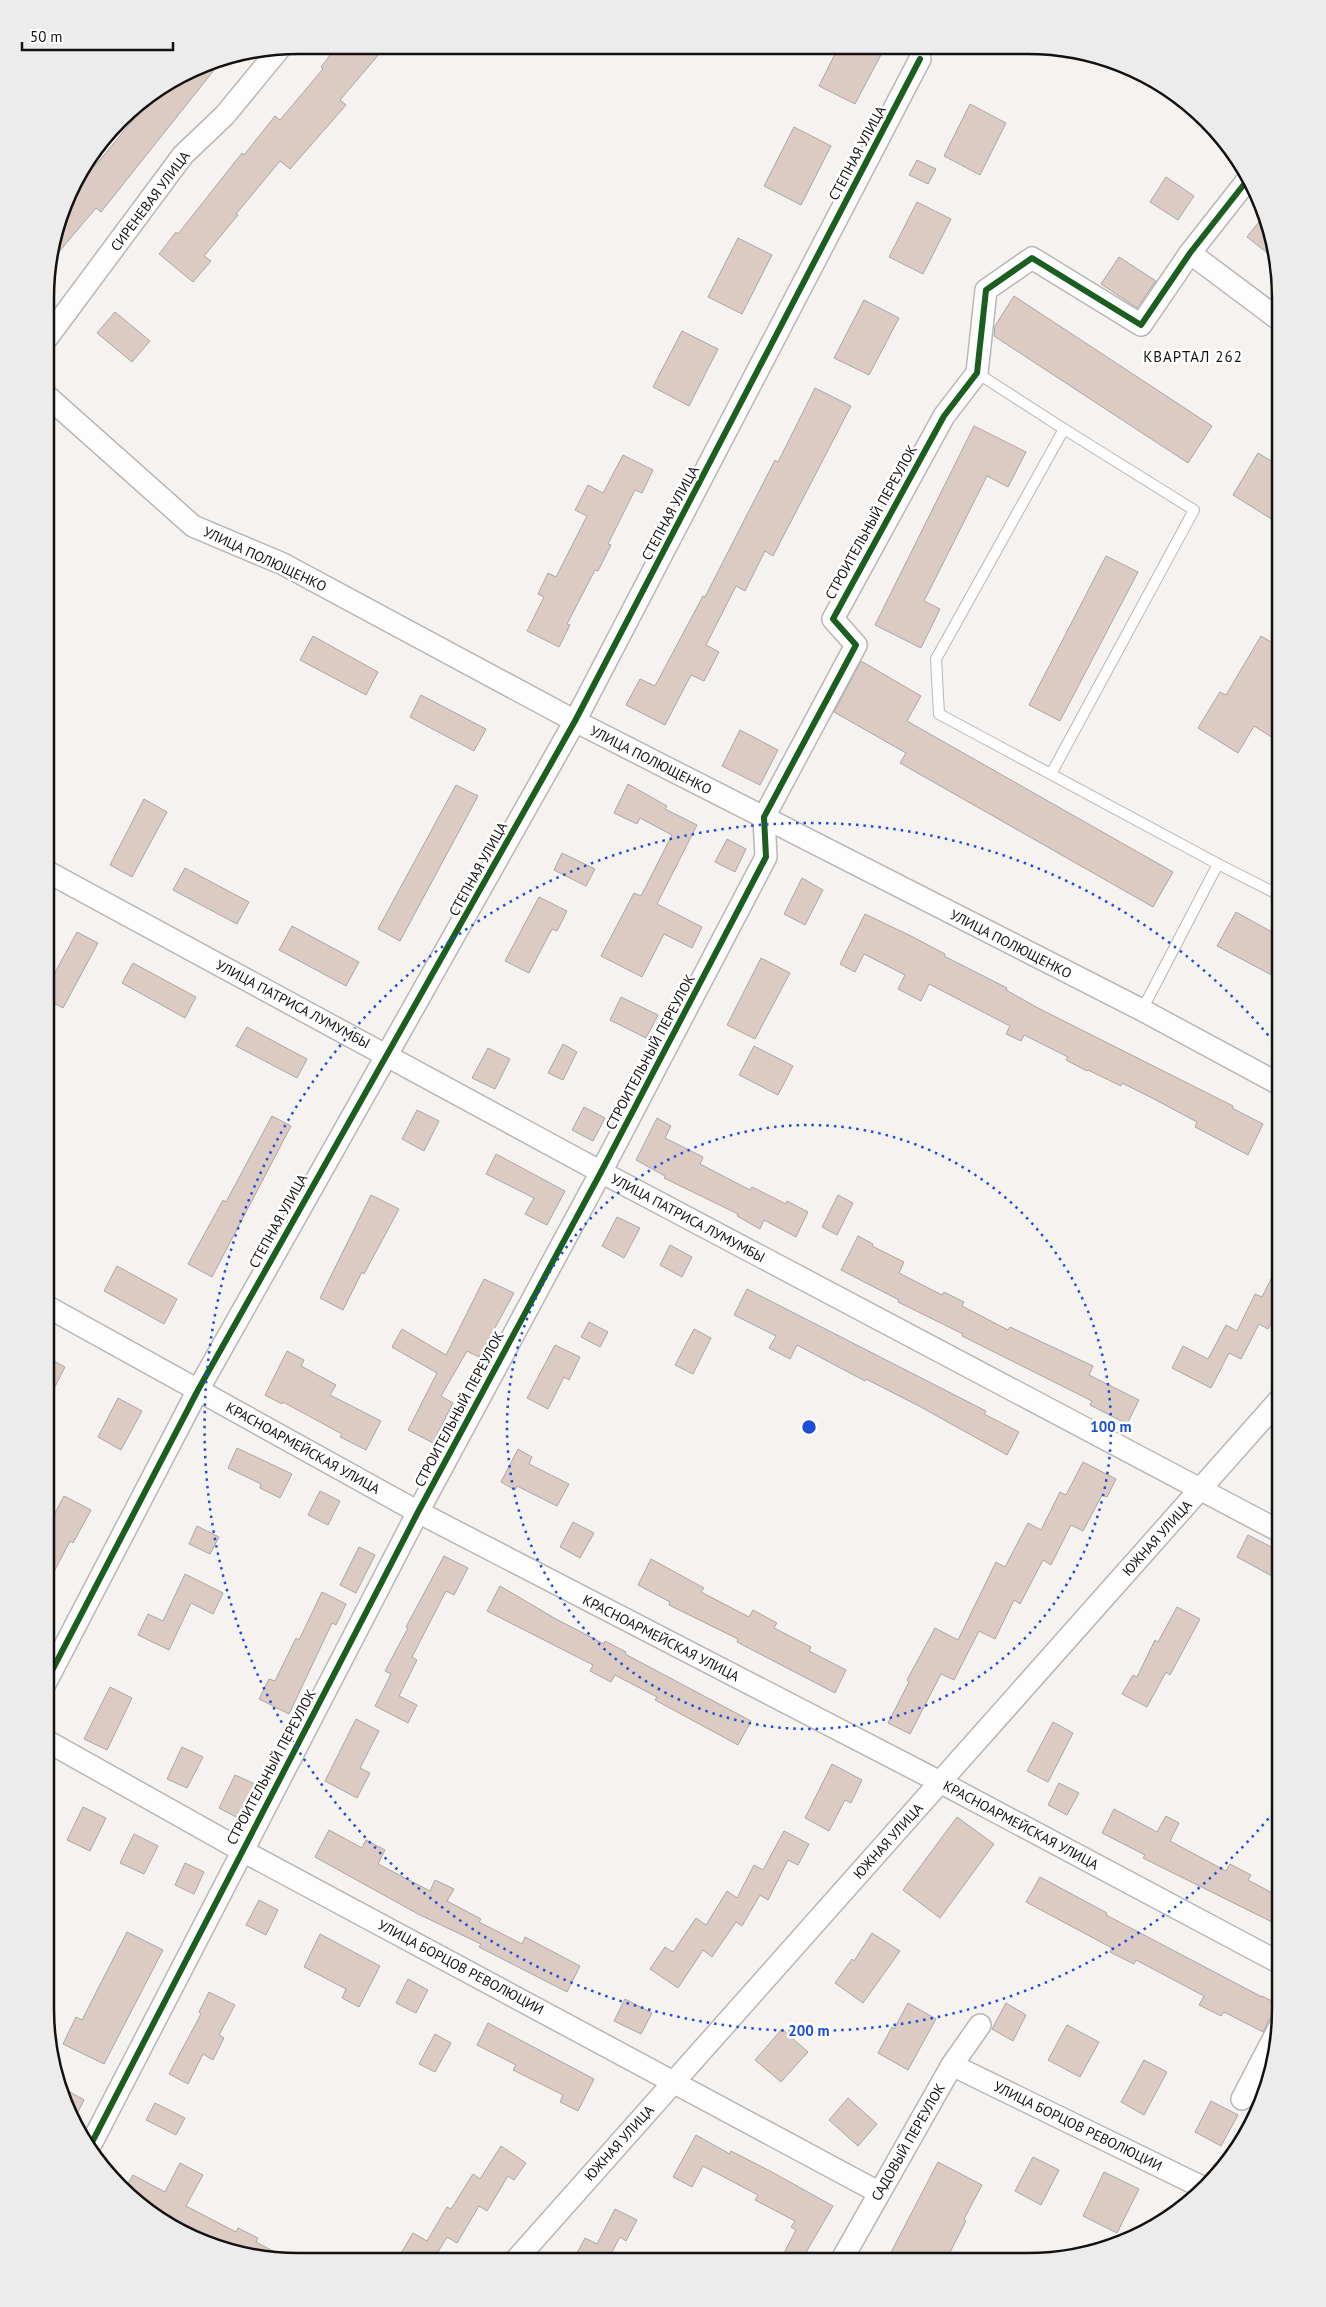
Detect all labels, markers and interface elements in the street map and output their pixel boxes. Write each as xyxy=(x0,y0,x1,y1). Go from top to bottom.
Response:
scale bar xyxy=(22,20,174,52)
text: 50 m xyxy=(30,27,63,46)
street label: СТЕПНАЯ УЛИЦА xyxy=(824,102,890,203)
street label: СИРЕНЕВАЯ УЛИЦА xyxy=(106,147,194,255)
district label: КВАРТАЛ 262 xyxy=(1143,347,1243,366)
street label: СТРОИТЕЛЬНЫЙ ПЕРЕУЛОК xyxy=(821,441,921,602)
street label: СТЕПНАЯ УЛИЦА xyxy=(637,462,703,563)
street label: УЛИЦА ПОЛЮЩЕНКО xyxy=(200,523,330,595)
street label: УЛИЦА ПОЛЮЩЕНКО xyxy=(587,722,715,798)
street label: СТЕПНАЯ УЛИЦА xyxy=(445,818,512,919)
street label: УЛИЦА ПОЛЮЩЕНКО xyxy=(947,906,1075,982)
street label: УЛИЦА ПАТРИСА ЛУМУМБЫ xyxy=(213,956,373,1052)
street label: СТРОИТЕЛЬНЫЙ ПЕРЕУЛОК xyxy=(601,971,699,1133)
street label: СТЕПНАЯ УЛИЦА xyxy=(245,1170,312,1271)
street label: УЛИЦА ПАТРИСА ЛУМУМБЫ xyxy=(608,1170,768,1266)
street label: СТРОИТЕЛЬНЫЙ ПЕРЕУЛОК xyxy=(410,1328,508,1490)
street label: КРАСНОАРМЕЙСКАЯ УЛИЦА xyxy=(223,1398,384,1498)
text: 100 m xyxy=(1090,1417,1132,1436)
centre of rings xyxy=(800,1418,818,1436)
street label: ЮЖНАЯ УЛИЦА xyxy=(1118,1496,1196,1580)
street label: КРАСНОАРМЕЙСКАЯ УЛИЦА xyxy=(580,1591,743,1686)
street label: СТРОИТЕЛЬНЫЙ ПЕРЕУЛОК xyxy=(222,1686,320,1848)
street label: КРАСНОАРМЕЙСКАЯ УЛИЦА xyxy=(940,1776,1103,1874)
street label: ЮЖНАЯ УЛИЦА xyxy=(849,1799,927,1883)
street label: УЛИЦА БОРЦОВ РЕВОЛЮЦИИ xyxy=(375,1916,547,2018)
text: 200 m xyxy=(788,2021,830,2040)
street label: УЛИЦА БОРЦОВ РЕВОЛЮЦИИ xyxy=(991,2077,1165,2175)
street label: САДОВЫЙ ПЕРЕУЛОК xyxy=(867,2080,949,2204)
street label: ЮЖНАЯ УЛИЦА xyxy=(580,2101,658,2185)

